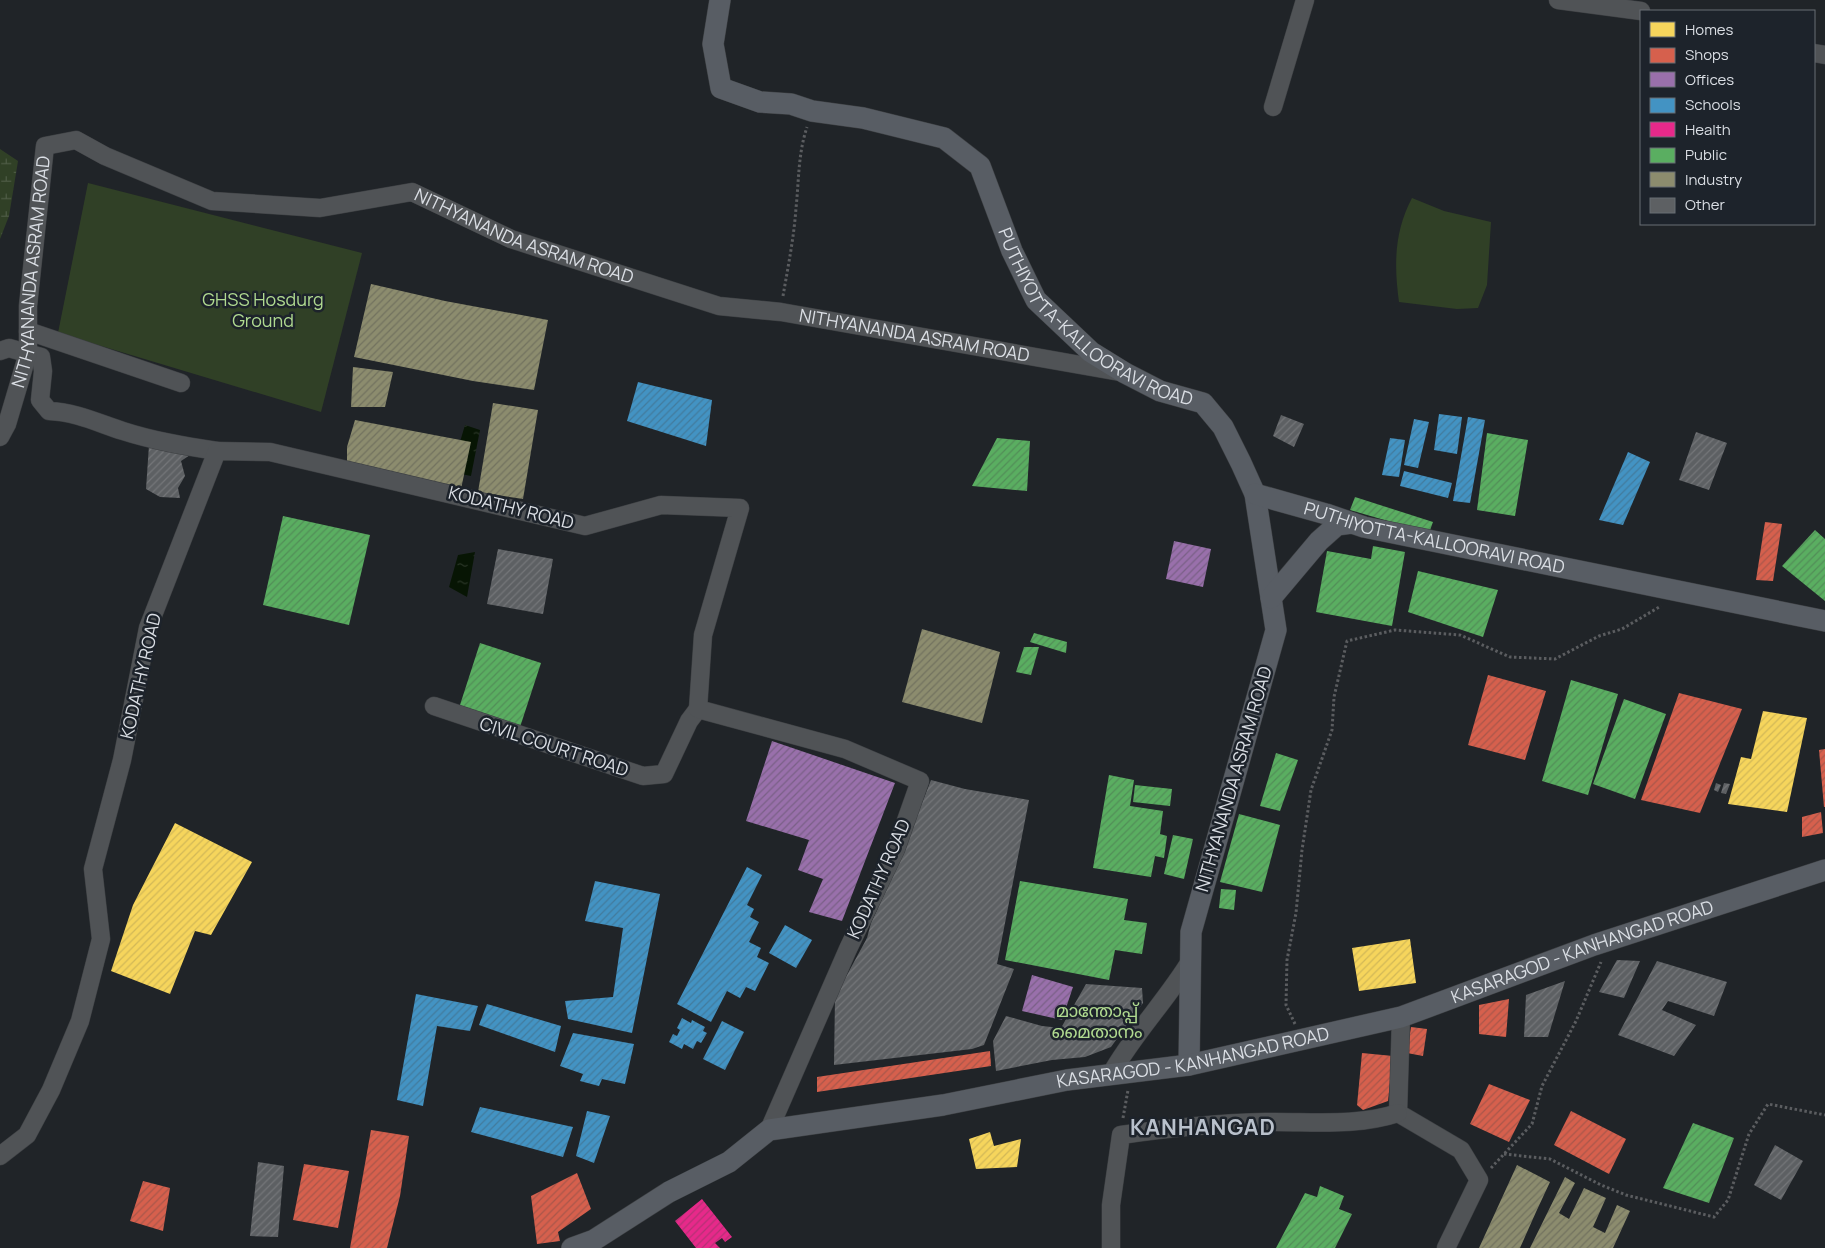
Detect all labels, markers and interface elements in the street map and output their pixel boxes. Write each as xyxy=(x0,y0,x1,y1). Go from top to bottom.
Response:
legend xyxy=(1640,10,1815,225)
text: Homes xyxy=(1685,19,1734,40)
text: Shops xyxy=(1685,44,1729,65)
text: Offices xyxy=(1685,69,1734,90)
text: Schools xyxy=(1685,94,1741,115)
text: Health xyxy=(1685,119,1731,140)
text: Public xyxy=(1685,144,1727,165)
street label: NITHYANANDA ASRAM ROAD xyxy=(5,154,55,390)
text: Industry xyxy=(1685,169,1742,190)
street label: NITHYANANDA ASRAM ROAD xyxy=(411,182,637,289)
text: Other xyxy=(1685,194,1726,215)
street label: PUTHIYOTTA-KALLOORAVI ROAD xyxy=(993,224,1196,411)
park label: GHSS Hosdurg Ground xyxy=(202,287,324,332)
street label: NITHYANANDA ASRAM ROAD xyxy=(797,302,1032,367)
street label: KODATHY ROAD xyxy=(446,480,577,534)
street label: PUTHIYOTTA-KALLOORAVI ROAD xyxy=(1302,495,1567,579)
street label: KODATHY ROAD xyxy=(114,610,166,741)
street label: NITHYANANDA ASRAM ROAD xyxy=(1189,663,1277,894)
street label: CIVIL COURT ROAD xyxy=(477,711,632,781)
street label: KODATHY ROAD xyxy=(841,815,915,942)
street label: KASARAGOD - KANHANGAD ROAD xyxy=(1447,894,1716,1008)
park label: മാന്തോപ്പ് മൈതാനം xyxy=(1052,998,1142,1043)
street label: KASARAGOD - KANHANGAD ROAD xyxy=(1054,1021,1331,1093)
district label: KANHANGAD xyxy=(1130,1112,1276,1142)

